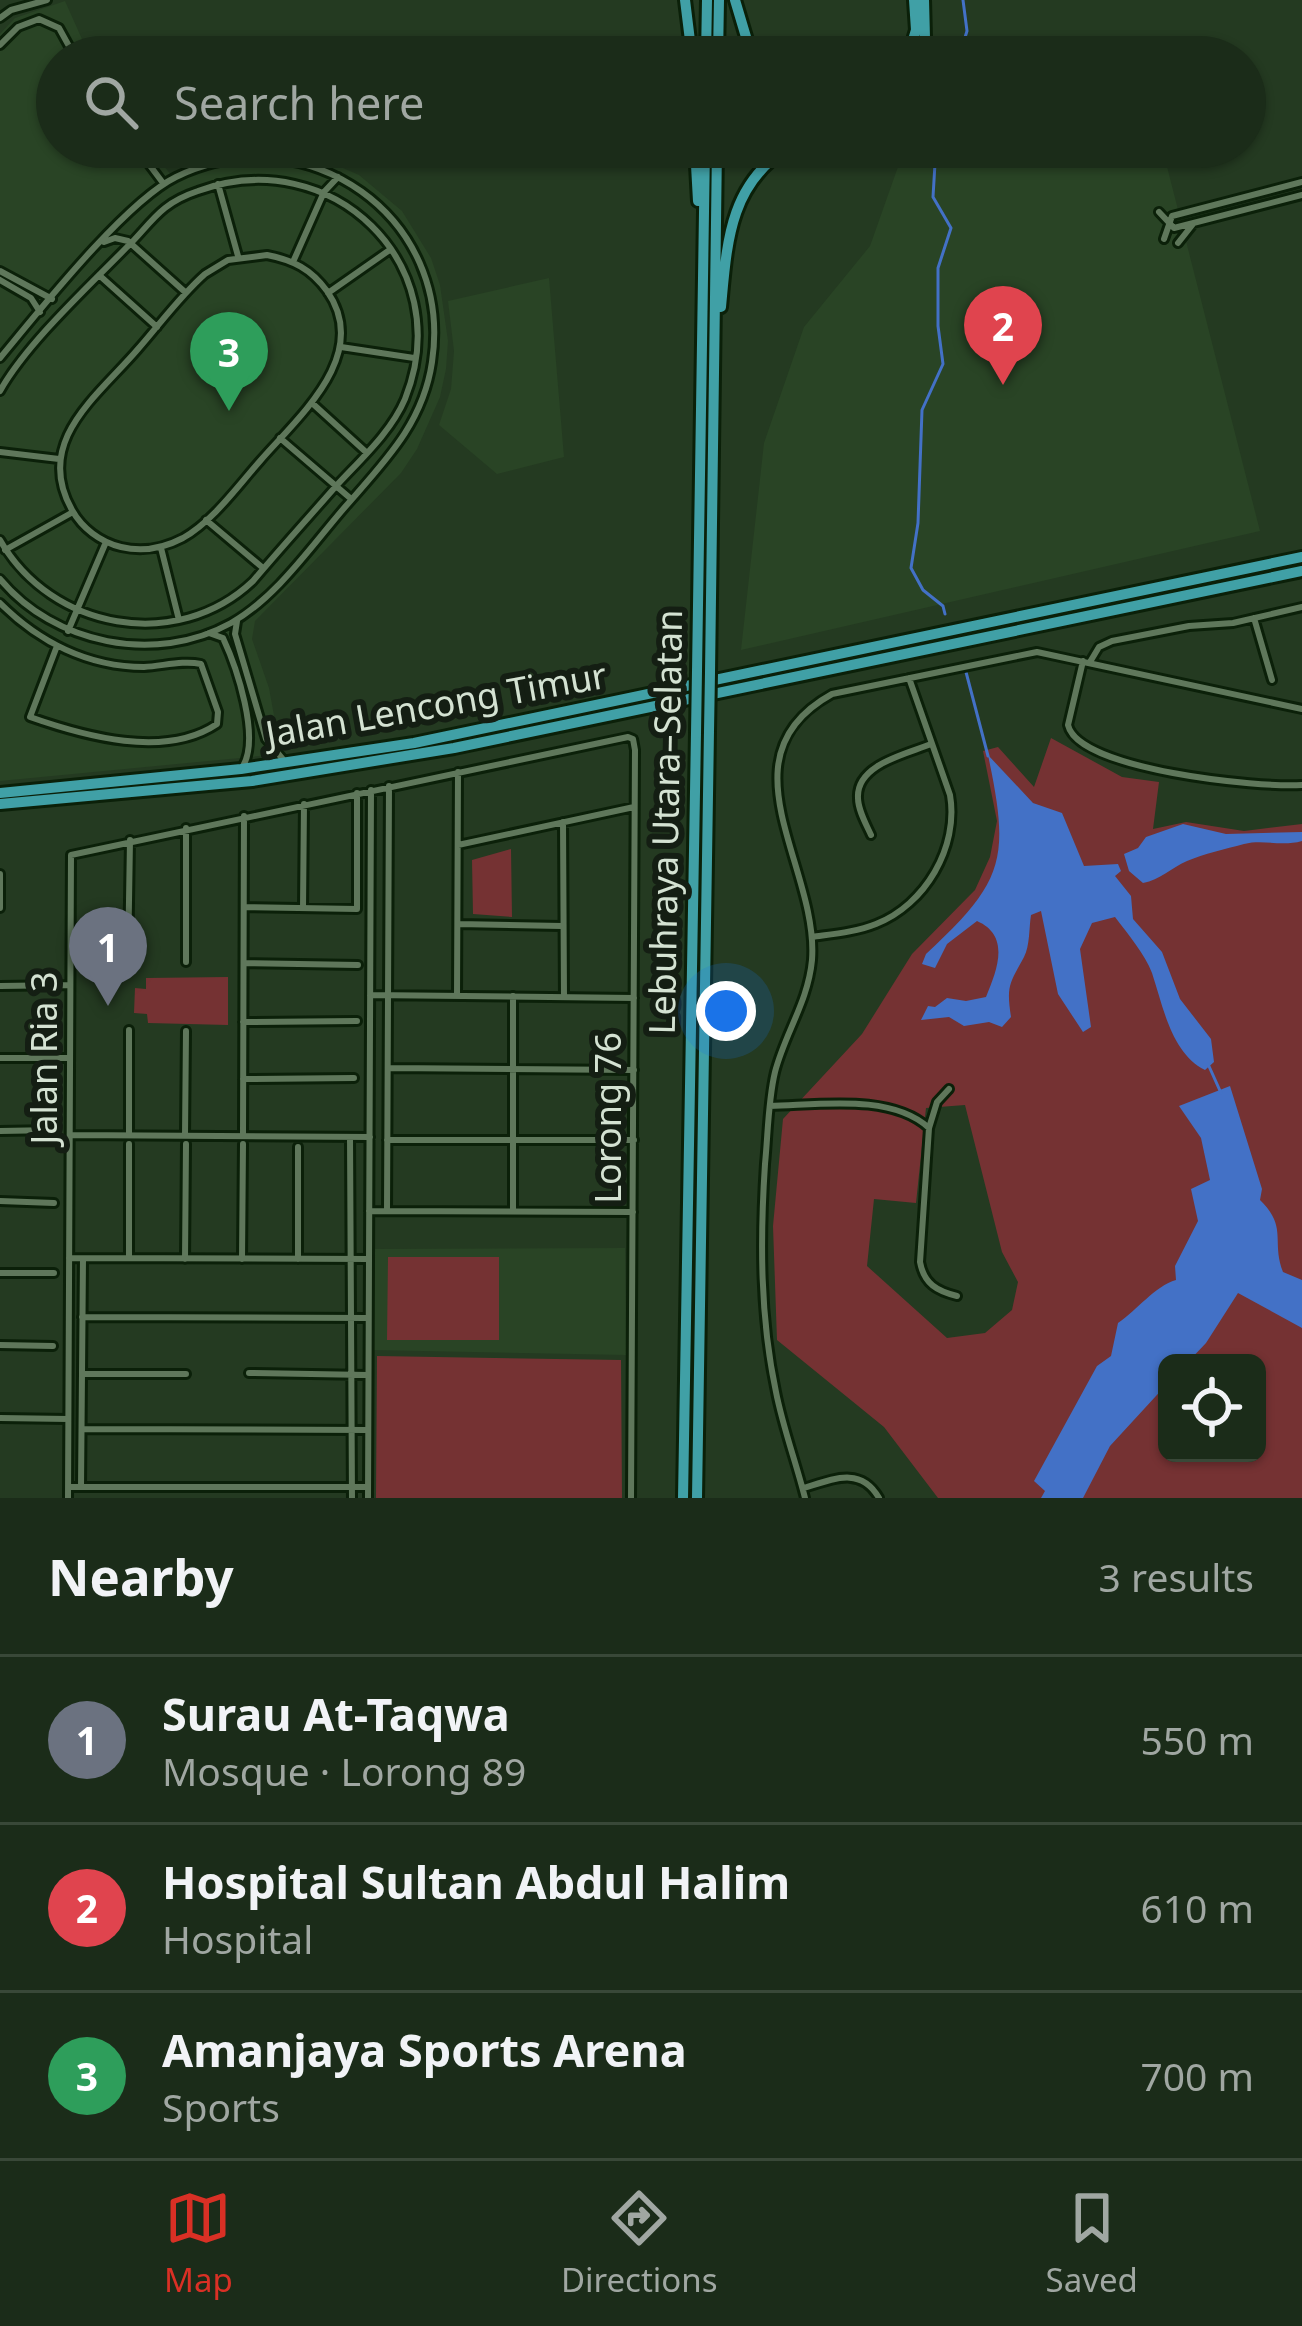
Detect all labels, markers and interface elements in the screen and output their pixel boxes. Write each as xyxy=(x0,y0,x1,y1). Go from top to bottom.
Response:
search box xyxy=(36,36,1266,168)
icon: search xyxy=(78,69,144,135)
text: Search here xyxy=(174,72,424,133)
pin: 2 xyxy=(964,286,1042,385)
pin: 3 xyxy=(190,312,268,411)
street label: Lebuhraya Utara–Selatan xyxy=(637,609,693,1035)
street label: Jalan Lencong Timur xyxy=(259,650,610,759)
pin: 1 xyxy=(69,907,147,1006)
street label: Jalan Ria 3 xyxy=(19,972,68,1147)
your location xyxy=(696,981,756,1041)
street label: Lorong 76 xyxy=(583,1032,632,1204)
map controls xyxy=(1158,1354,1266,1462)
button: locate xyxy=(1158,1354,1266,1462)
text: Nearby xyxy=(48,1541,234,1611)
text: 3 results xyxy=(1099,1550,1254,1603)
text: Surau At-Taqwa xyxy=(162,1683,510,1744)
text: 1 xyxy=(76,1713,98,1766)
text: 550 m xyxy=(1140,1713,1254,1766)
text: Mosque · Lorong 89 xyxy=(162,1744,526,1797)
text: Hospital Sultan Abdul Halim xyxy=(162,1851,790,1912)
text: 2 xyxy=(76,1881,98,1934)
text: 610 m xyxy=(1140,1881,1254,1934)
text: Hospital xyxy=(162,1912,313,1965)
text: Amanjaya Sports Arena xyxy=(162,2019,687,2080)
text: 3 xyxy=(76,2049,98,2102)
text: 700 m xyxy=(1140,2049,1254,2102)
text: Sports xyxy=(162,2080,280,2133)
tab: Map xyxy=(164,2185,233,2302)
tab: Directions xyxy=(561,2185,718,2302)
tab: Saved xyxy=(1046,2185,1138,2302)

